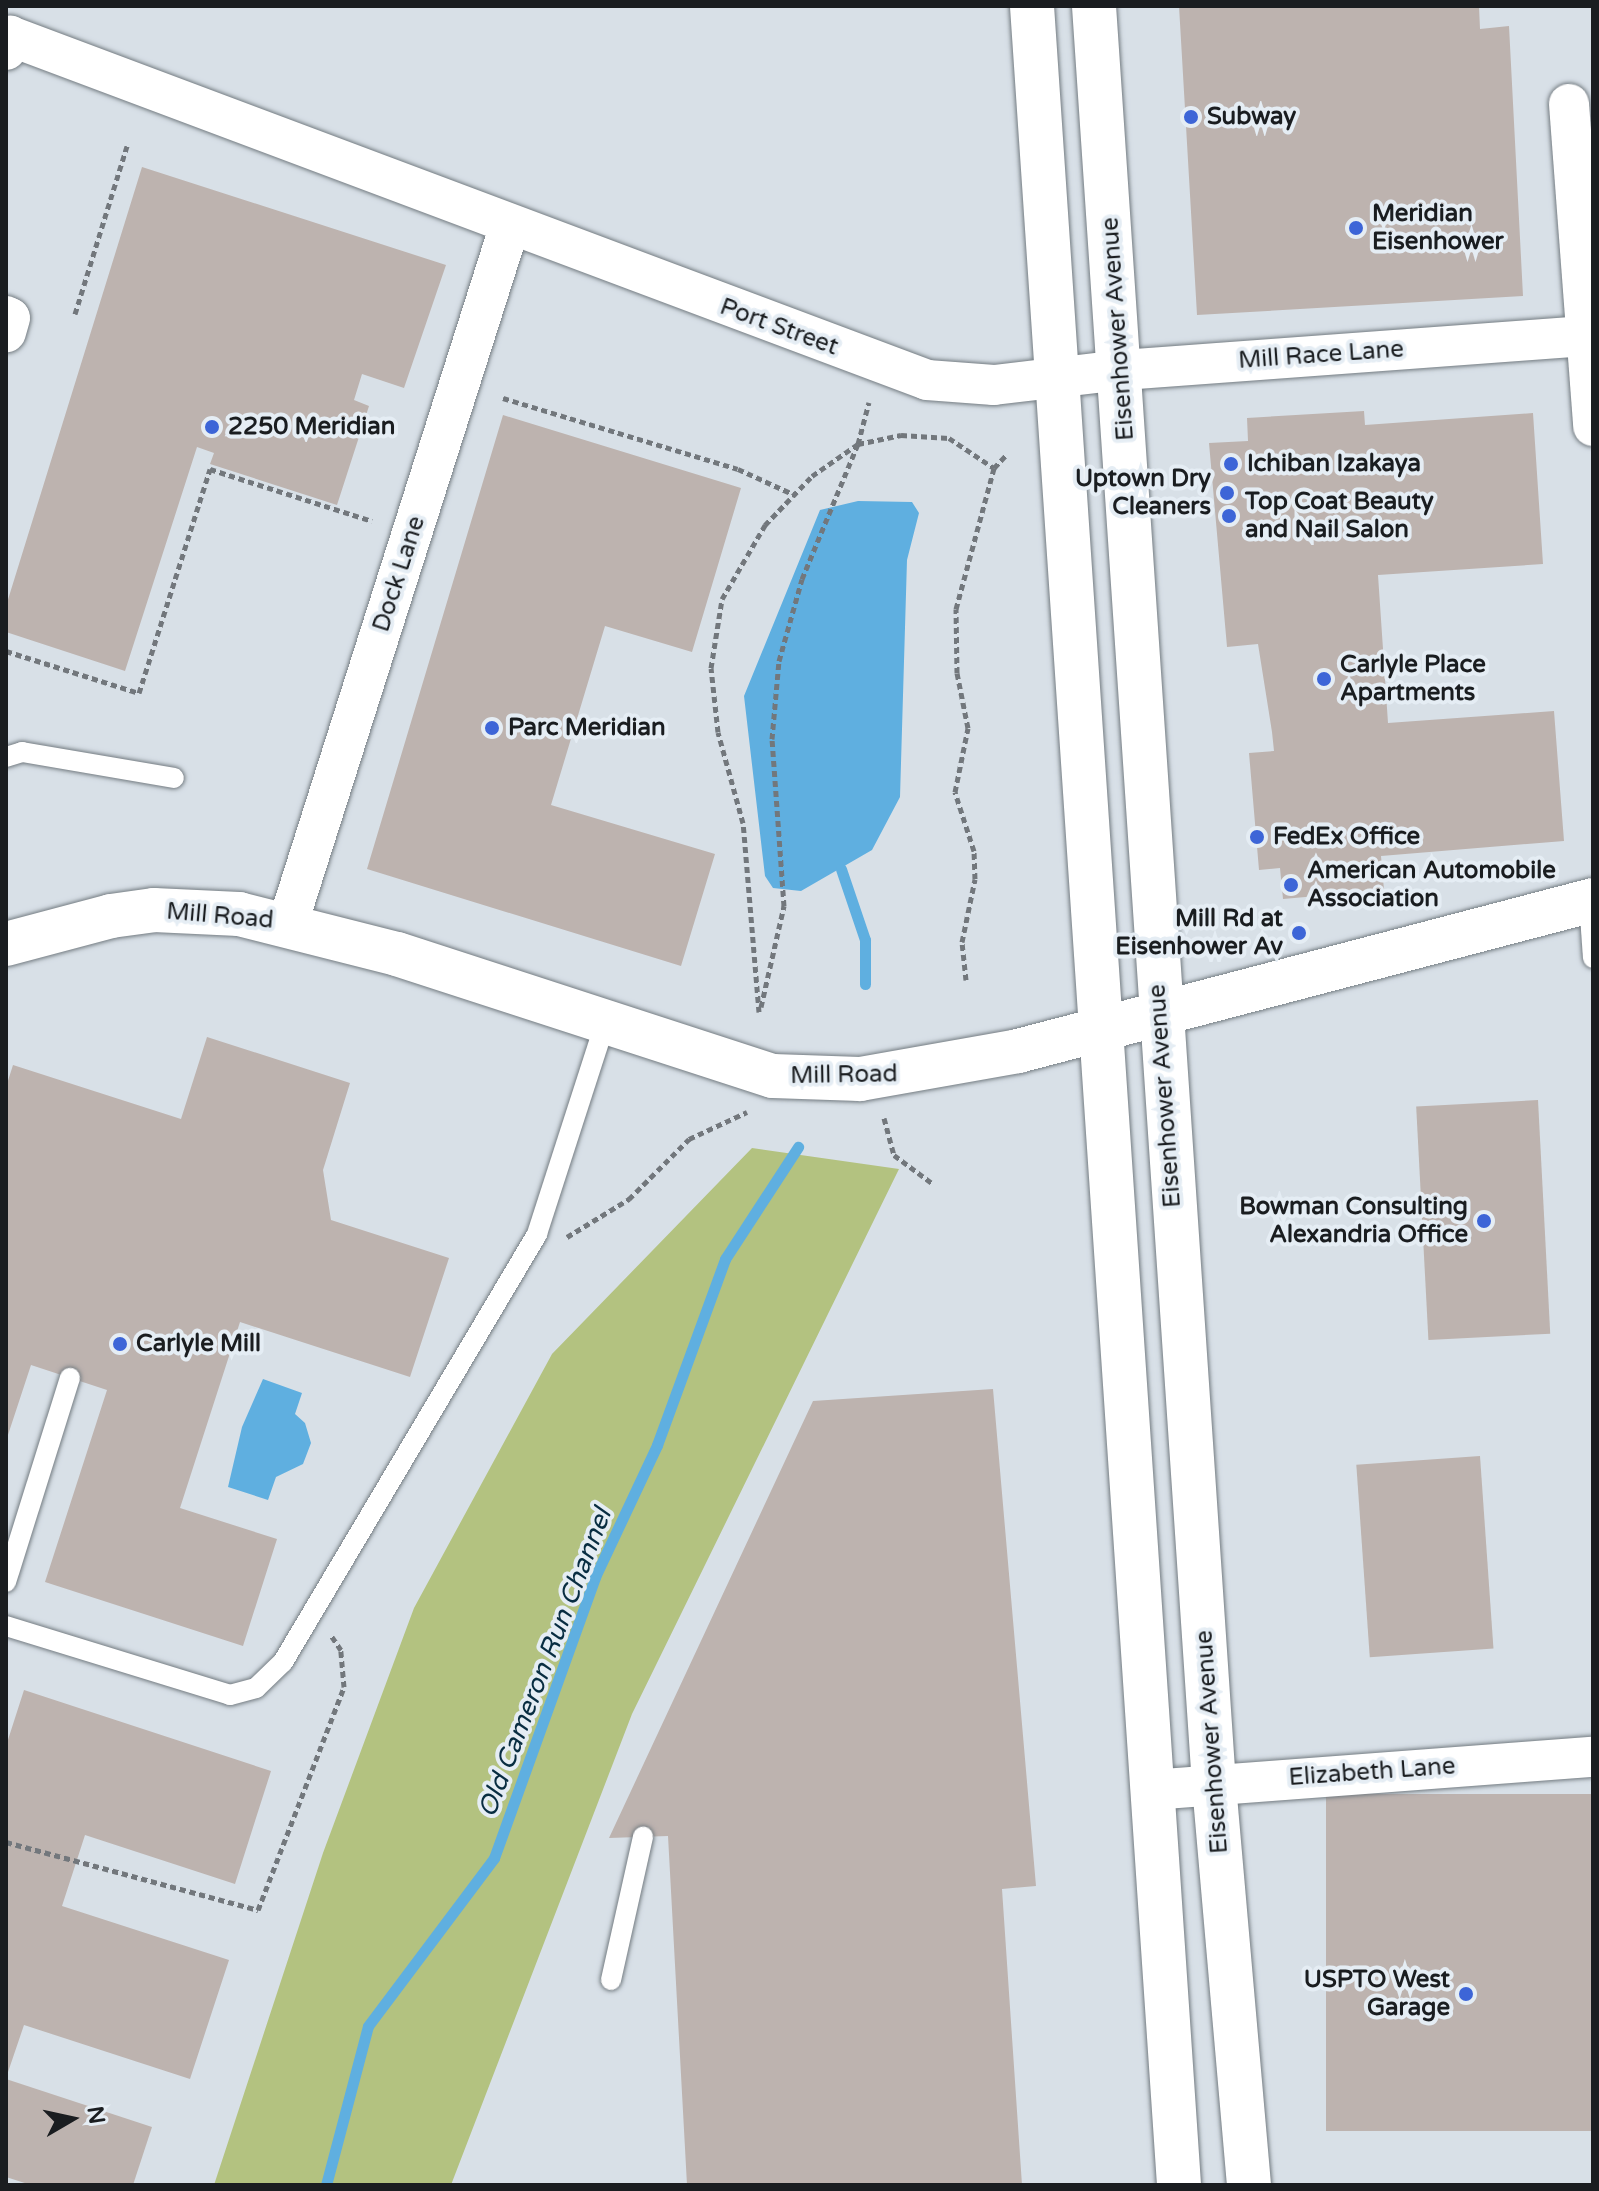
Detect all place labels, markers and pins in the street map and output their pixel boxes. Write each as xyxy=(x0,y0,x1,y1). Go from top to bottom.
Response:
place label: Subway xyxy=(1207,103,1296,131)
marker: Subway xyxy=(1182,108,1200,126)
place label: Meridian Eisenhower xyxy=(1372,200,1504,256)
marker: Meridian Eisenhower xyxy=(1347,219,1365,237)
place label: 2250 Meridian xyxy=(228,413,395,441)
marker: 2250 Meridian xyxy=(203,418,221,436)
place label: Ichiban Izakaya xyxy=(1247,450,1421,478)
marker: Ichiban Izakaya xyxy=(1222,455,1240,473)
place label: Uptown Dry Cleaners xyxy=(1075,465,1211,521)
marker: Uptown Dry Cleaners xyxy=(1218,484,1236,502)
place label: Top Coat Beauty and Nail Salon xyxy=(1245,488,1434,544)
marker: Top Coat Beauty and Nail Salon xyxy=(1220,507,1238,525)
place label: Carlyle Place Apartments xyxy=(1340,651,1486,707)
marker: Carlyle Place Apartments xyxy=(1315,670,1333,688)
place label: Parc Meridian xyxy=(508,714,666,742)
marker: Parc Meridian xyxy=(483,719,501,737)
place label: FedEx Office xyxy=(1273,823,1420,851)
marker: FedEx Office xyxy=(1248,828,1266,846)
place label: American Automobile Association xyxy=(1307,857,1556,913)
marker: American Automobile Association xyxy=(1282,876,1300,894)
place label: Mill Rd at Eisenhower Av xyxy=(1115,905,1283,961)
marker: Mill Rd at Eisenhower Av xyxy=(1290,924,1308,942)
place label: Bowman Consulting Alexandria Office xyxy=(1239,1193,1468,1249)
marker: Bowman Consulting Alexandria Office xyxy=(1475,1212,1493,1230)
place label: Carlyle Mill xyxy=(136,1330,261,1358)
marker: Carlyle Mill xyxy=(111,1335,129,1353)
place label: USPTO West Garage xyxy=(1304,1966,1450,2022)
marker: USPTO West Garage xyxy=(1457,1985,1475,2003)

